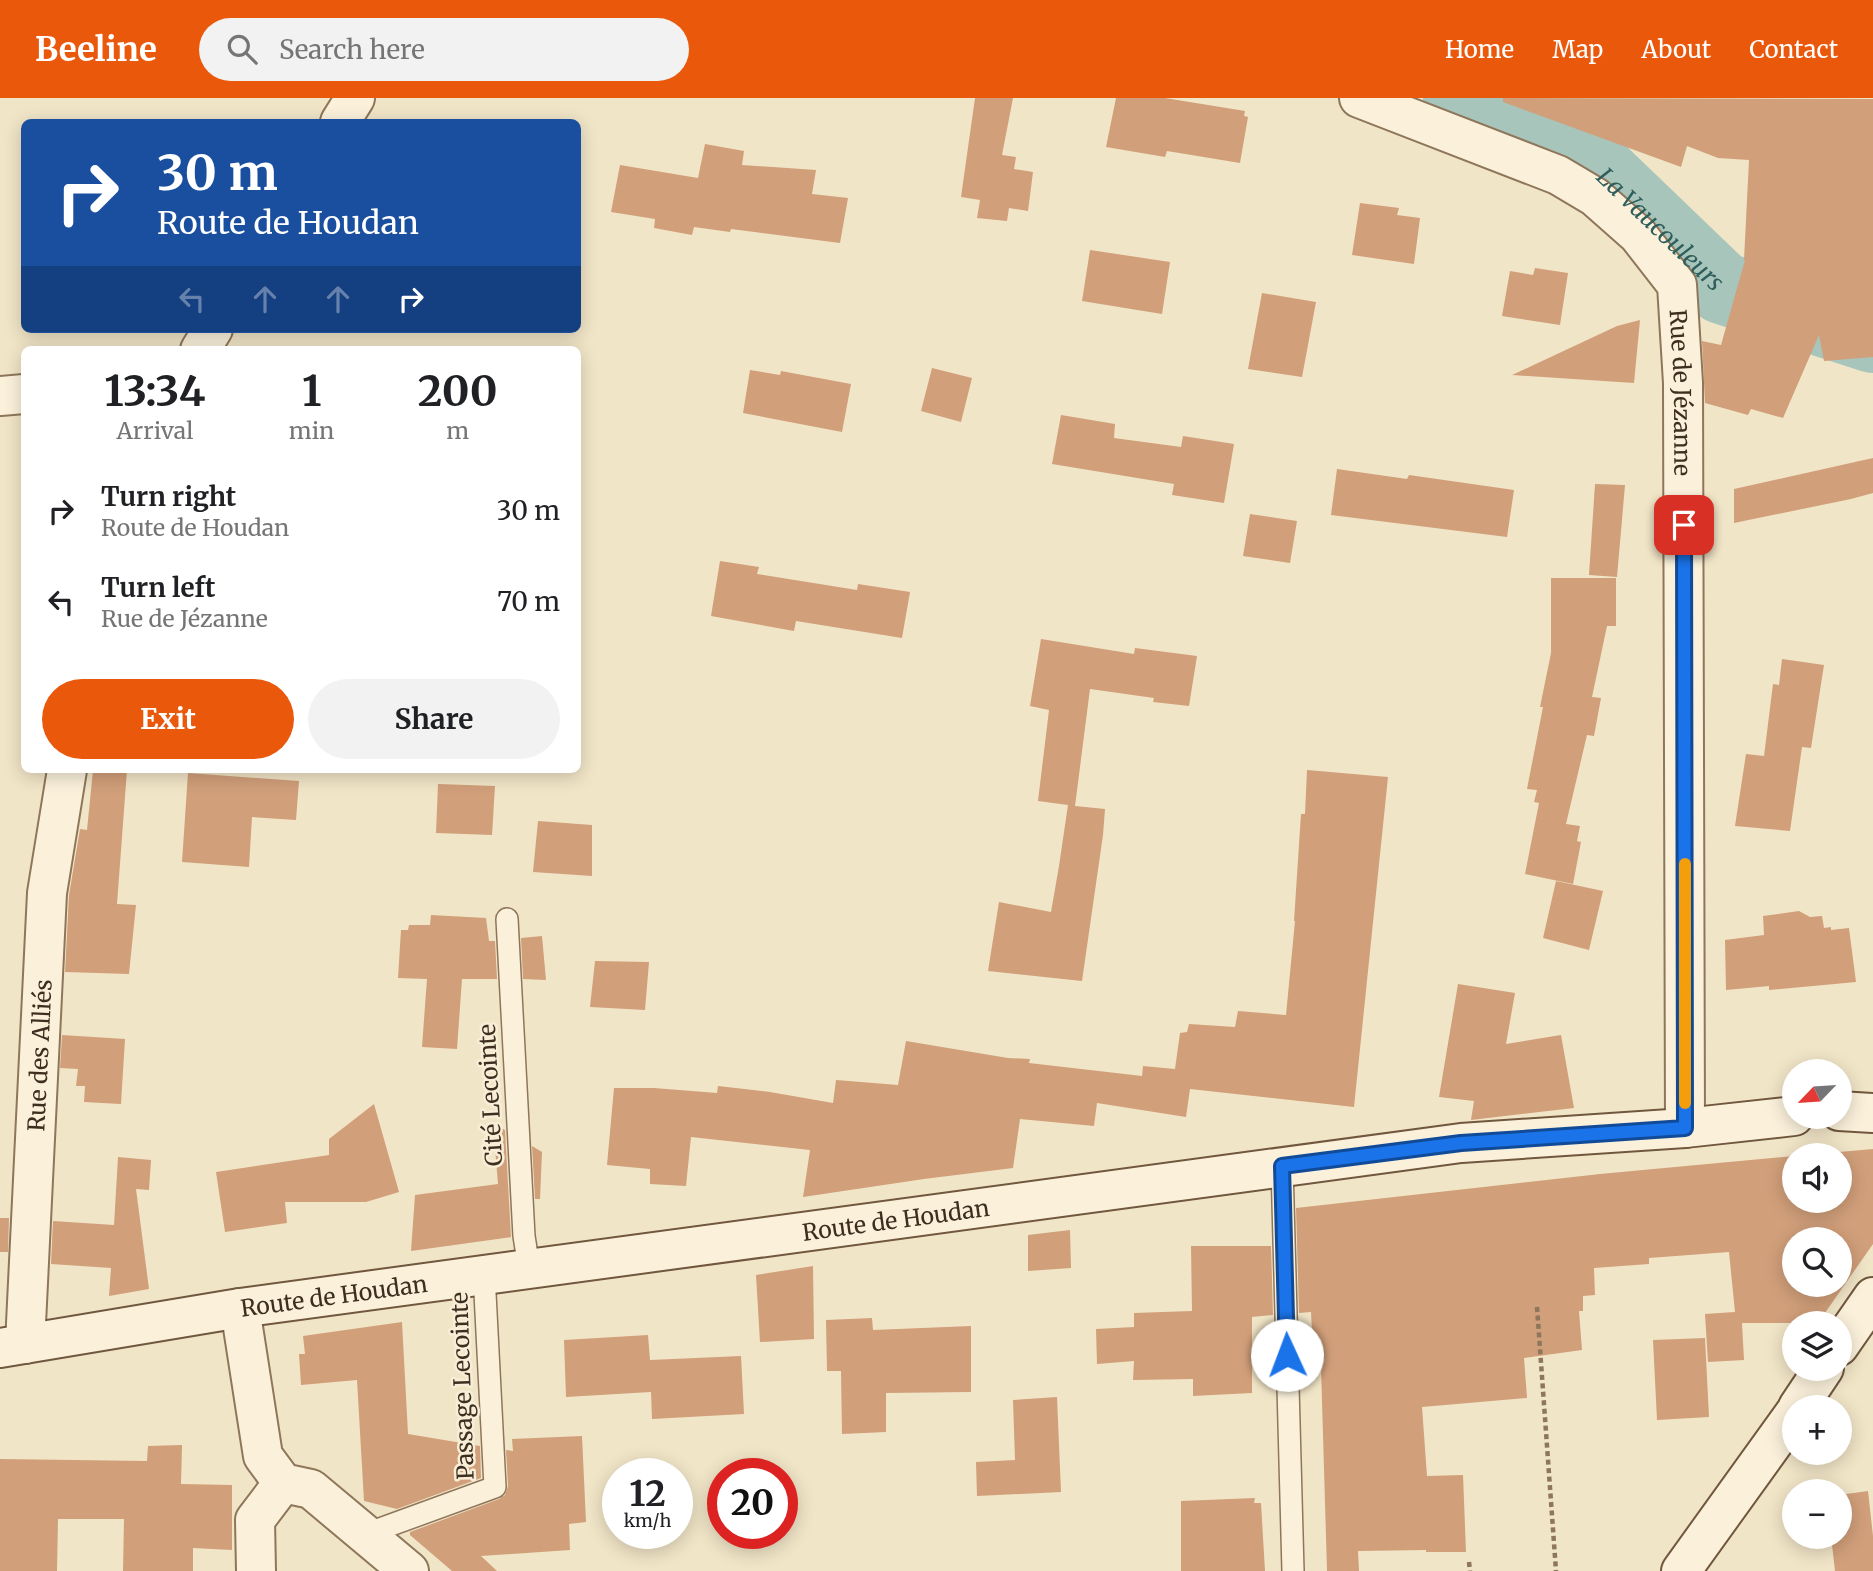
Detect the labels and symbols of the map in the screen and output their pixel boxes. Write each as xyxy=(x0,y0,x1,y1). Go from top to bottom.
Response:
water label: La Vaucouleurs xyxy=(1590,161,1731,297)
street label: Rue de Jézanne xyxy=(1664,308,1698,476)
pin xyxy=(1654,495,1714,555)
street label: Rue des Alliés xyxy=(21,979,57,1132)
street label: Cité Lecointe xyxy=(472,1023,508,1167)
north arrow xyxy=(1782,1059,1852,1129)
street label: Route de Houdan xyxy=(800,1192,991,1246)
street label: Route de Houdan xyxy=(239,1268,429,1322)
street label: Passage Lecointe xyxy=(444,1292,480,1480)
position arrow xyxy=(1250,1318,1324,1392)
speed limit sign: 20 xyxy=(707,1458,798,1549)

